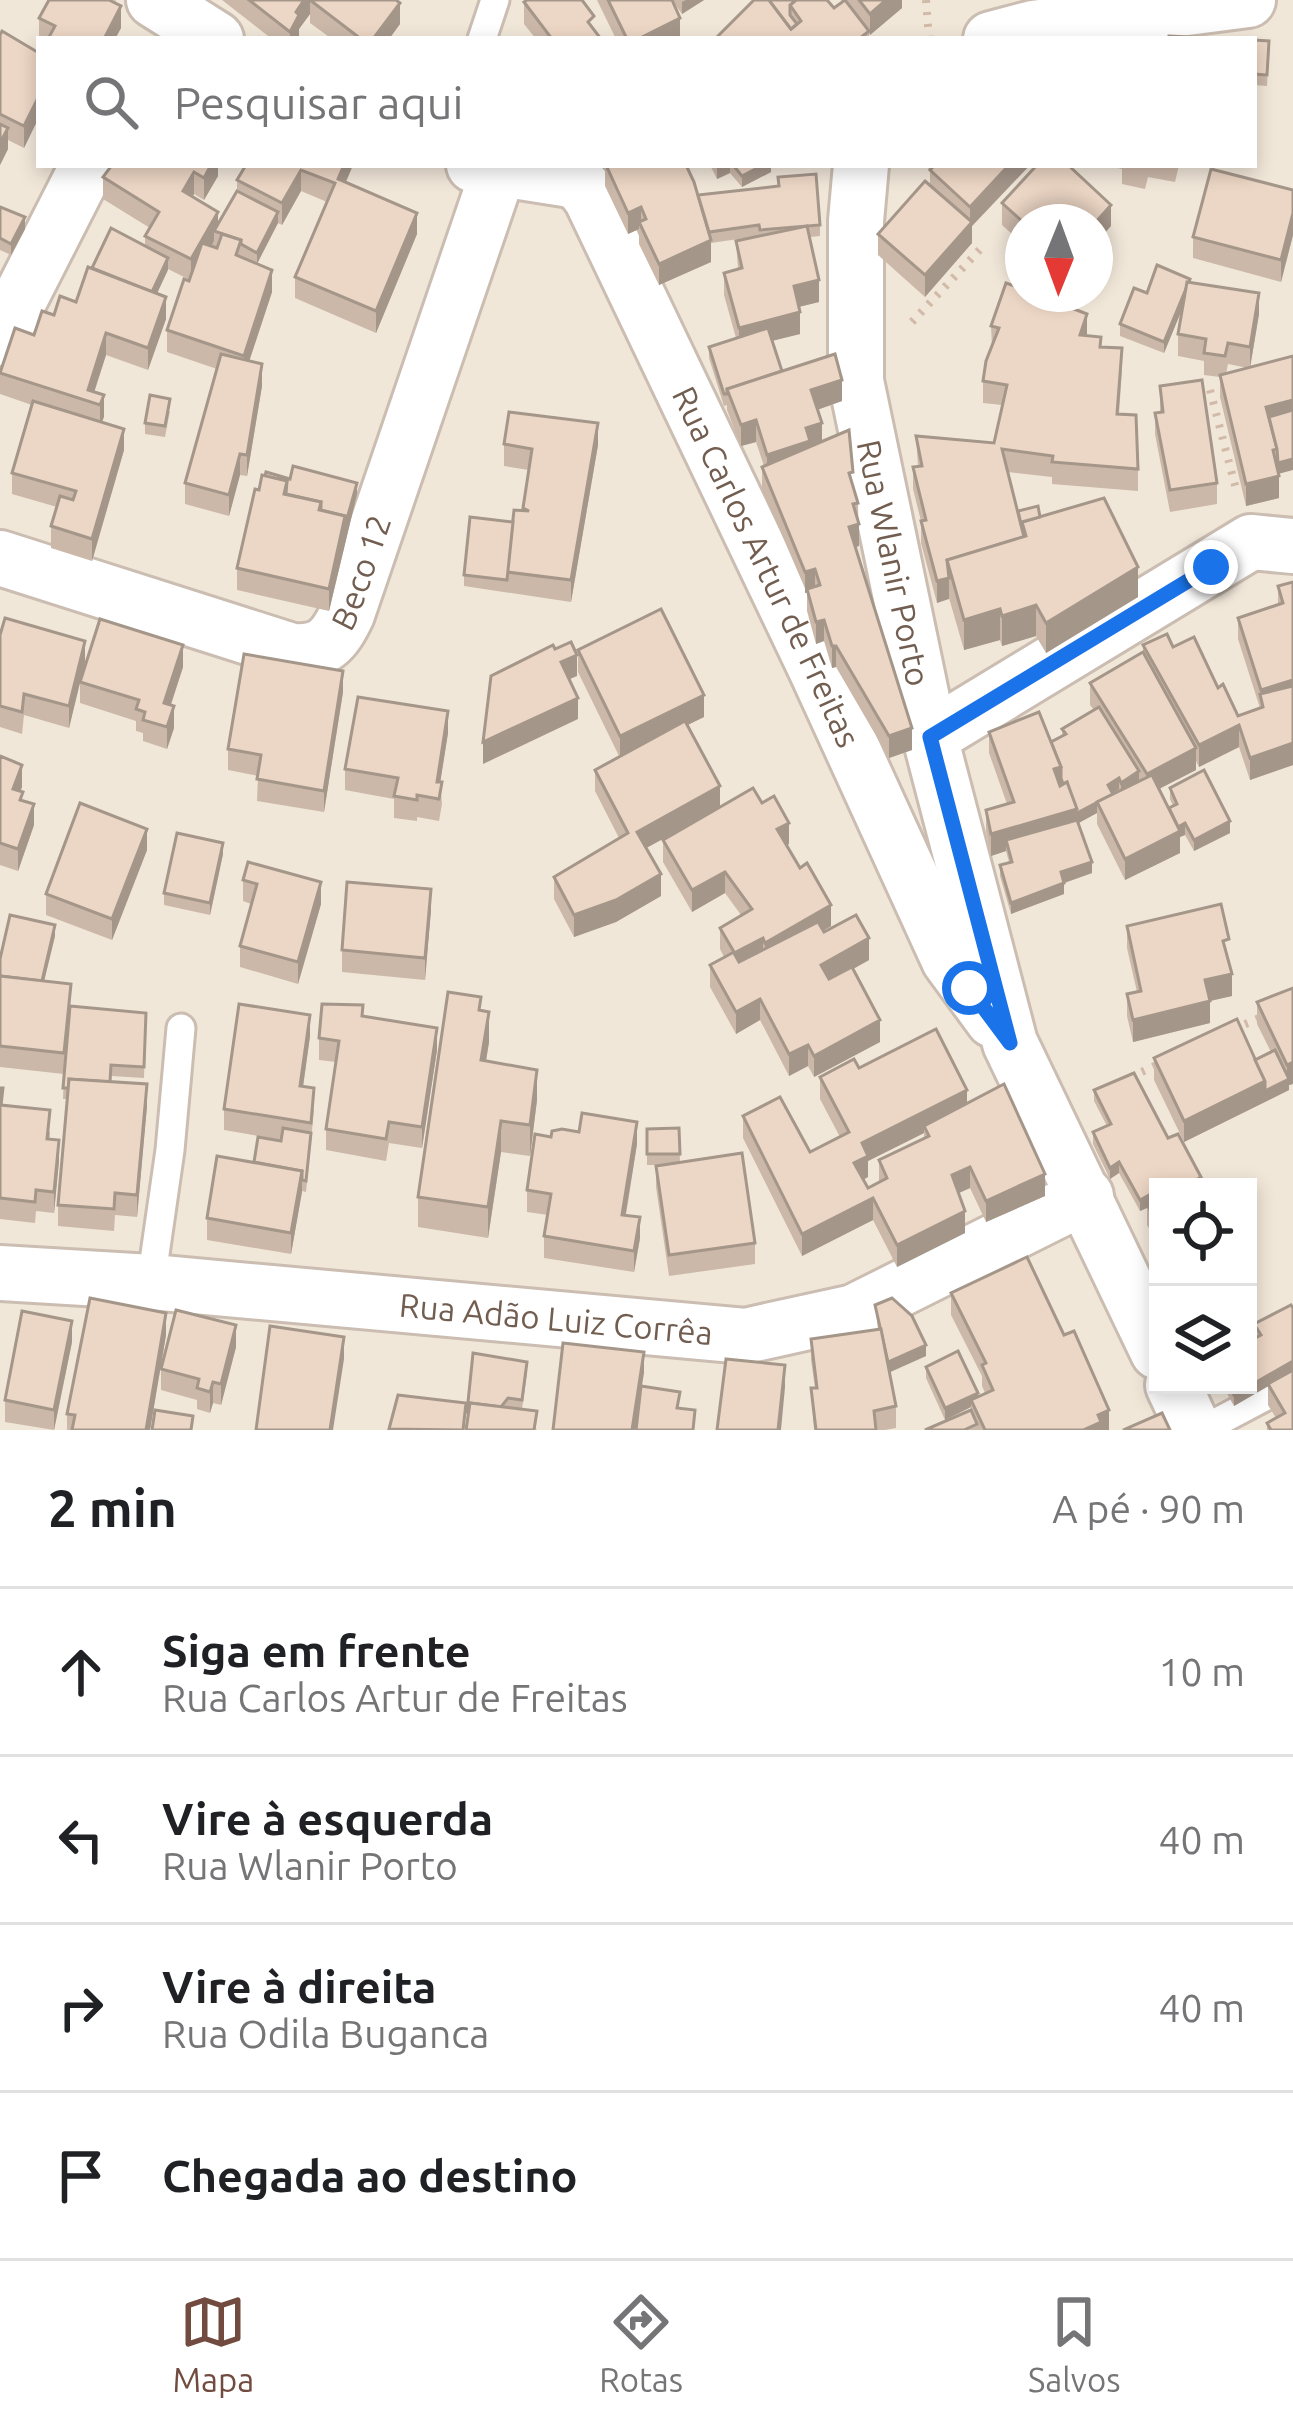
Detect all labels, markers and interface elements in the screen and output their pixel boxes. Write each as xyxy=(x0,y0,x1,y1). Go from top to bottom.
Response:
search box xyxy=(36,36,1257,168)
icon: search xyxy=(78,69,144,135)
text: Pesquisar aqui xyxy=(174,77,463,128)
north arrow xyxy=(1005,204,1113,312)
street label: Rua Carlos Artur de Freitas xyxy=(666,380,868,752)
street label: Rua Wlanir Porto xyxy=(851,436,938,689)
street label: Beco 12 xyxy=(323,510,398,636)
route end xyxy=(1184,540,1238,594)
route start xyxy=(942,961,996,1015)
map controls xyxy=(1149,1178,1257,1394)
button: locate xyxy=(1149,1178,1257,1286)
street label: Rua Adão Luiz Corrêa xyxy=(398,1286,714,1351)
button: layers xyxy=(1149,1286,1257,1394)
text: 2 min xyxy=(48,1479,177,1537)
text: A pé · 90 m xyxy=(1052,1487,1245,1530)
text: Siga em frente xyxy=(162,1625,471,1676)
icon: ahead xyxy=(48,1639,114,1705)
text: 10 m xyxy=(1158,1650,1245,1693)
text: Rua Carlos Artur de Freitas xyxy=(162,1676,628,1719)
text: Vire à esquerda xyxy=(162,1793,493,1844)
icon: left xyxy=(48,1807,114,1873)
text: 40 m xyxy=(1158,1818,1245,1861)
text: Rua Wlanir Porto xyxy=(162,1844,458,1887)
text: Vire à direita xyxy=(162,1961,437,2012)
icon: right xyxy=(48,1975,114,2041)
text: 40 m xyxy=(1158,1986,1245,2029)
text: Rua Odila Buganca xyxy=(162,2012,489,2055)
icon: arrive xyxy=(48,2143,114,2209)
text: Chegada ao destino xyxy=(162,2150,578,2201)
tab: Mapa xyxy=(172,2289,254,2398)
tab: Rotas xyxy=(599,2289,683,2398)
tab: Salvos xyxy=(1028,2289,1121,2398)

